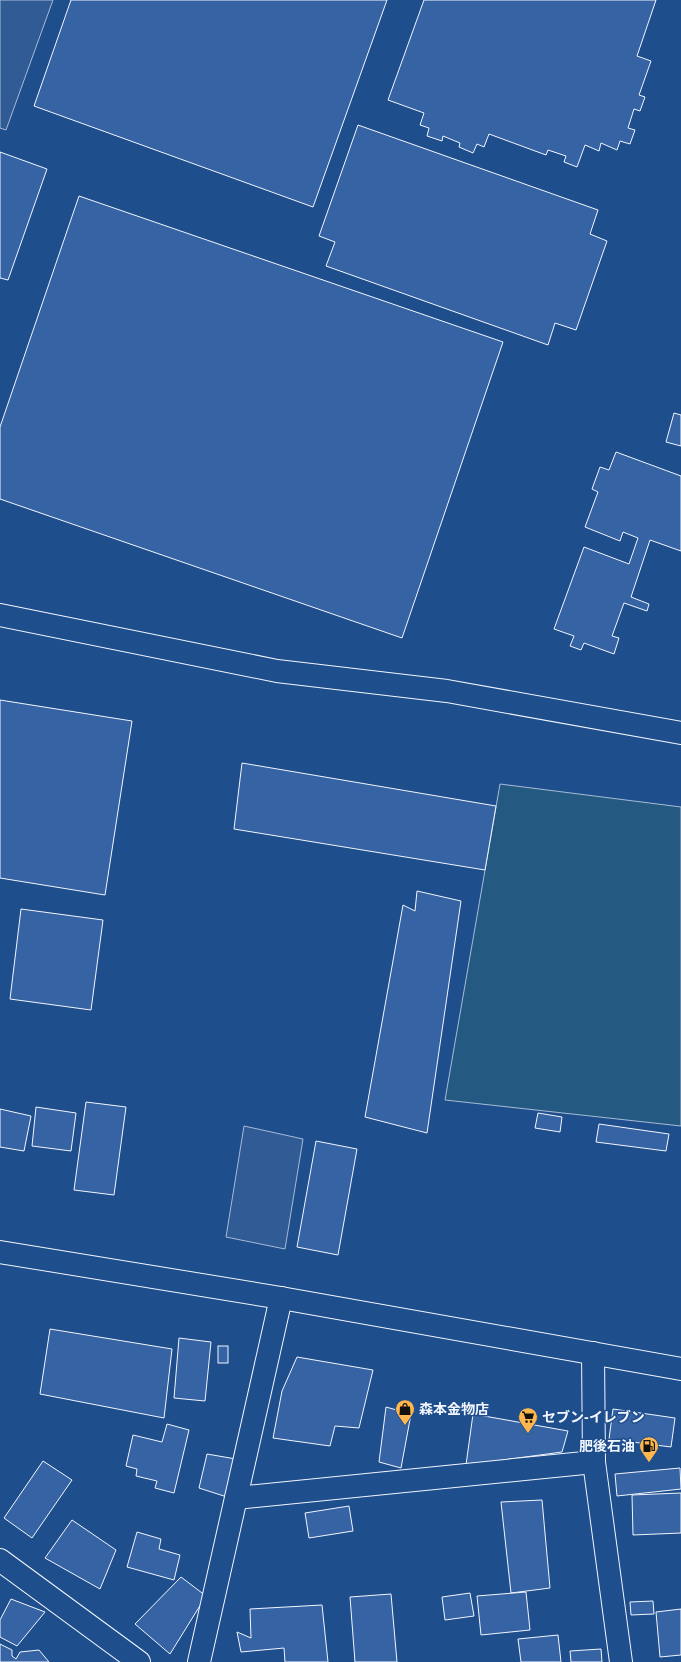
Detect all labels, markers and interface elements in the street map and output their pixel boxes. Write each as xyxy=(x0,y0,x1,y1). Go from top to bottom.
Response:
shop icon: 森本金物店 xyxy=(394,1398,416,1426)
place label: 森本金物店 xyxy=(419,1401,489,1417)
supermarket icon: セブン-イレブン xyxy=(517,1406,539,1434)
place label: セブン-イレブン xyxy=(542,1409,645,1425)
fuel station icon: 肥後石油 xyxy=(638,1435,660,1463)
place label: 肥後石油 xyxy=(579,1438,635,1454)

